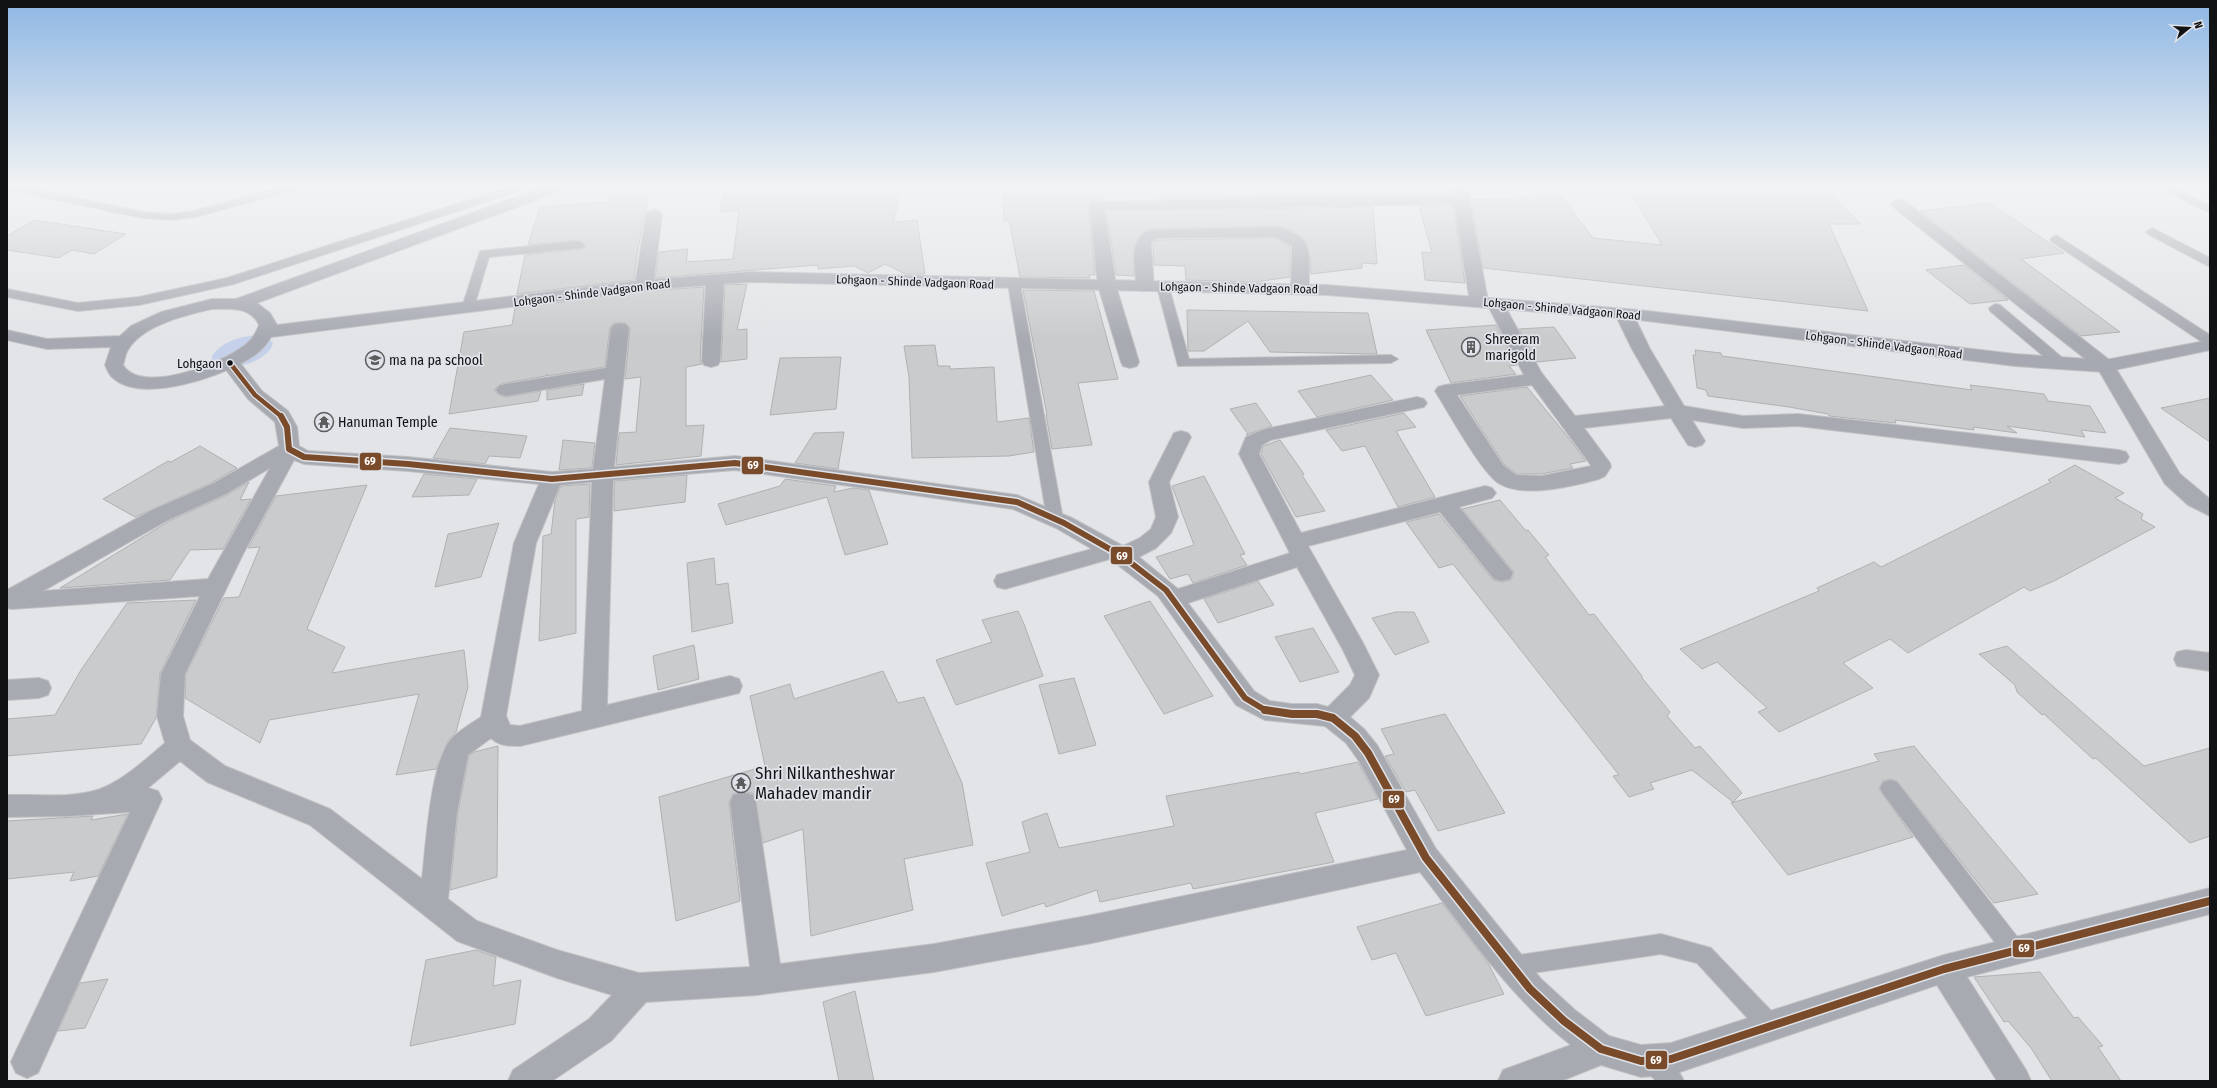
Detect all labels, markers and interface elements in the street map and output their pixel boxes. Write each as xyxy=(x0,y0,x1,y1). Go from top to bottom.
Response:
north arrow xyxy=(2169,8,2209,48)
text: N xyxy=(2191,20,2205,30)
street label: Lohgaon - Shinde Vadgaon Road xyxy=(836,272,994,292)
street label: Lohgaon - Shinde Vadgaon Road xyxy=(513,276,671,310)
street label: Lohgaon - Shinde Vadgaon Road xyxy=(1160,280,1318,296)
street label: Lohgaon - Shinde Vadgaon Road xyxy=(1483,295,1641,323)
street label: Lohgaon - Shinde Vadgaon Road xyxy=(1805,328,1963,362)
place label: Shreeram marigold xyxy=(1485,331,1540,364)
building icon: Shreeram marigold xyxy=(1460,336,1482,358)
school or university icon: ma na pa school xyxy=(364,349,386,371)
place label: ma na pa school xyxy=(389,352,483,369)
place label: Lohgaon xyxy=(177,356,222,371)
marker: Lohgaon xyxy=(225,358,235,368)
temple icon: Hanuman Temple xyxy=(313,411,335,433)
place label: Hanuman Temple xyxy=(338,414,438,431)
line badge: 69 xyxy=(359,452,382,471)
text: 69 xyxy=(364,455,376,468)
line badge: 69 xyxy=(741,456,764,475)
text: 69 xyxy=(747,459,759,472)
line badge: 69 xyxy=(1110,546,1133,565)
text: 69 xyxy=(1116,550,1128,563)
place label: Shri Nilkantheshwar Mahadev mandir xyxy=(755,763,895,804)
temple icon: Shri Nilkantheshwar Mahadev mandir xyxy=(730,772,752,794)
line badge: 69 xyxy=(1382,790,1405,809)
text: 69 xyxy=(1388,793,1400,806)
line badge: 69 xyxy=(2012,939,2035,958)
text: 69 xyxy=(2018,942,2030,955)
line badge: 69 xyxy=(1645,1050,1668,1070)
text: 69 xyxy=(1650,1054,1662,1067)

